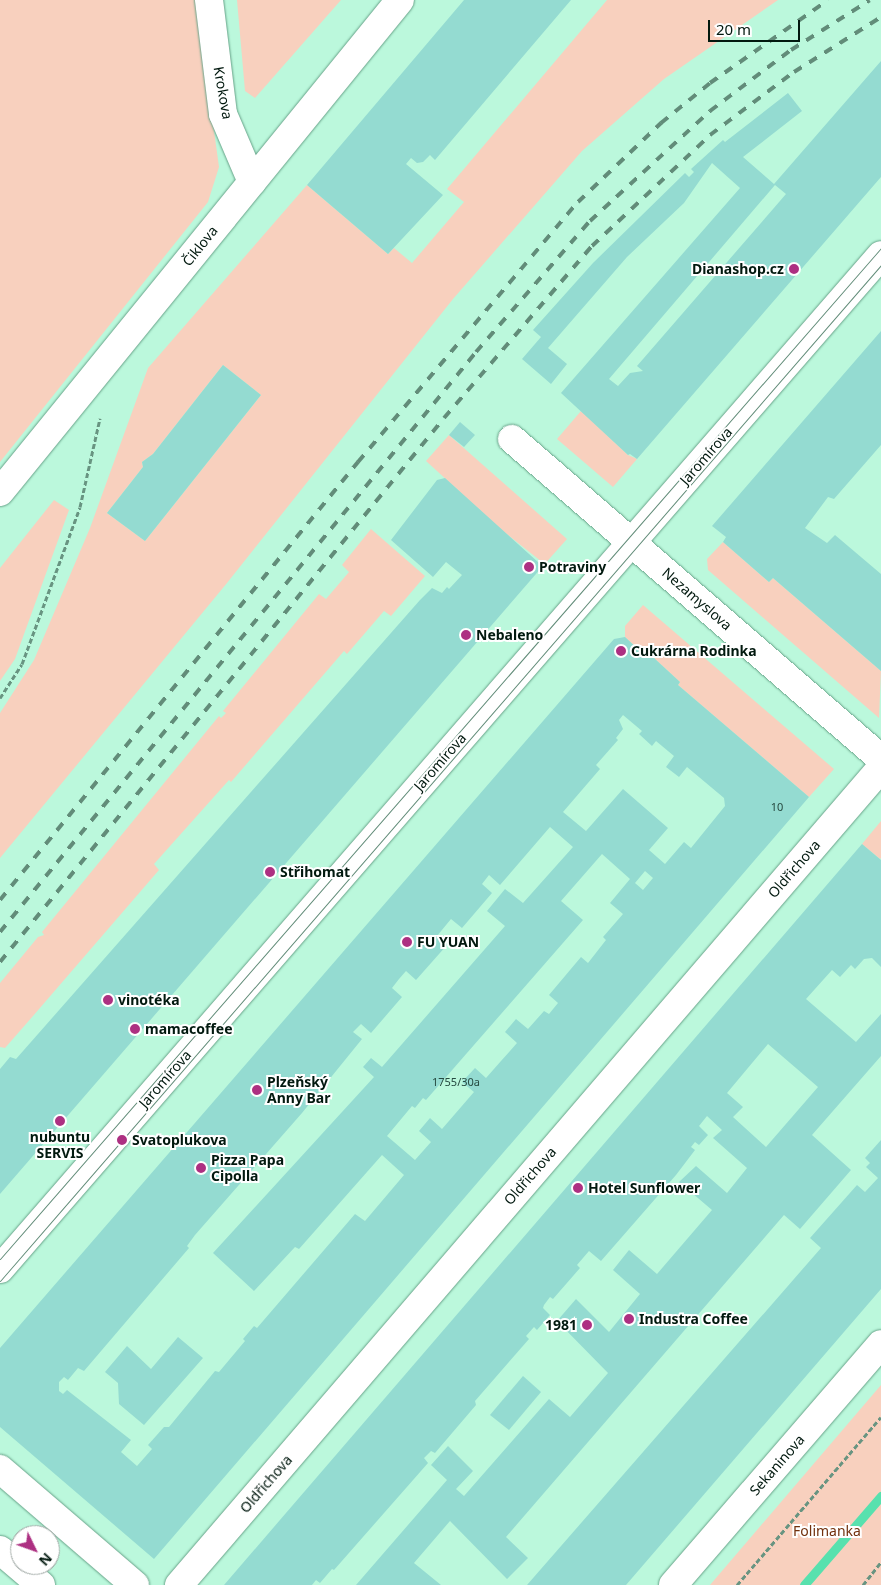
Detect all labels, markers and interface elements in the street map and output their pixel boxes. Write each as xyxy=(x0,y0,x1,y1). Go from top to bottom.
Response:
scale bar xyxy=(711,10,804,42)
text: 20 m xyxy=(716,19,751,39)
street label: Krokova xyxy=(210,65,236,121)
street label: Čiklova xyxy=(179,223,221,269)
place label: Dianashop.cz xyxy=(692,261,784,277)
marker: Dianashop.cz xyxy=(788,263,800,275)
street label: Jaromírova xyxy=(676,424,736,488)
place label: Potraviny xyxy=(539,559,606,575)
marker: Potraviny xyxy=(523,561,535,573)
street label: Nezamyslova xyxy=(659,564,735,634)
place label: Nebaleno xyxy=(476,627,543,643)
marker: Nebaleno xyxy=(460,629,472,641)
place label: Cukrárna Rodinka xyxy=(631,643,757,659)
marker: Cukrárna Rodinka xyxy=(615,645,627,657)
street label: Jaromírova xyxy=(410,730,470,794)
house number: 10 xyxy=(771,800,783,814)
street label: Oldřichova xyxy=(764,837,824,901)
place label: Střihomat xyxy=(280,864,350,880)
marker: Střihomat xyxy=(264,866,276,878)
place label: FU YUAN xyxy=(417,934,479,950)
marker: FU YUAN xyxy=(401,936,413,948)
place label: vinotéka xyxy=(118,992,180,1008)
marker: vinotéka xyxy=(102,994,114,1006)
place label: mamacoffee xyxy=(145,1021,233,1037)
marker: mamacoffee xyxy=(129,1023,141,1035)
street label: Jaromírova xyxy=(135,1047,195,1111)
place label: Plzeňský Anny Bar xyxy=(267,1074,330,1106)
house number: 1755/30a xyxy=(432,1075,480,1089)
marker: Plzeňský Anny Bar xyxy=(251,1084,263,1096)
marker: nubuntu SERVIS xyxy=(54,1115,66,1127)
place label: nubuntu SERVIS xyxy=(30,1129,90,1162)
place label: Svatoplukova xyxy=(132,1132,227,1148)
marker: Svatoplukova xyxy=(116,1134,128,1146)
street label: Oldřichova xyxy=(500,1144,560,1208)
place label: Pizza Papa Cipolla xyxy=(211,1152,284,1184)
marker: Pizza Papa Cipolla xyxy=(195,1162,207,1174)
place label: Hotel Sunflower xyxy=(588,1180,700,1196)
marker: Hotel Sunflower xyxy=(572,1182,584,1194)
place label: Industra Coffee xyxy=(639,1311,748,1327)
marker: Industra Coffee xyxy=(623,1313,635,1325)
place label: 1981 xyxy=(545,1317,577,1333)
marker: 1981 xyxy=(581,1319,593,1331)
street label: Sekaninova xyxy=(746,1431,808,1499)
street label: Oldřichova xyxy=(236,1452,296,1516)
park label: Folimanka xyxy=(793,1523,861,1539)
north arrow xyxy=(10,1525,60,1575)
text: N xyxy=(35,1549,57,1570)

